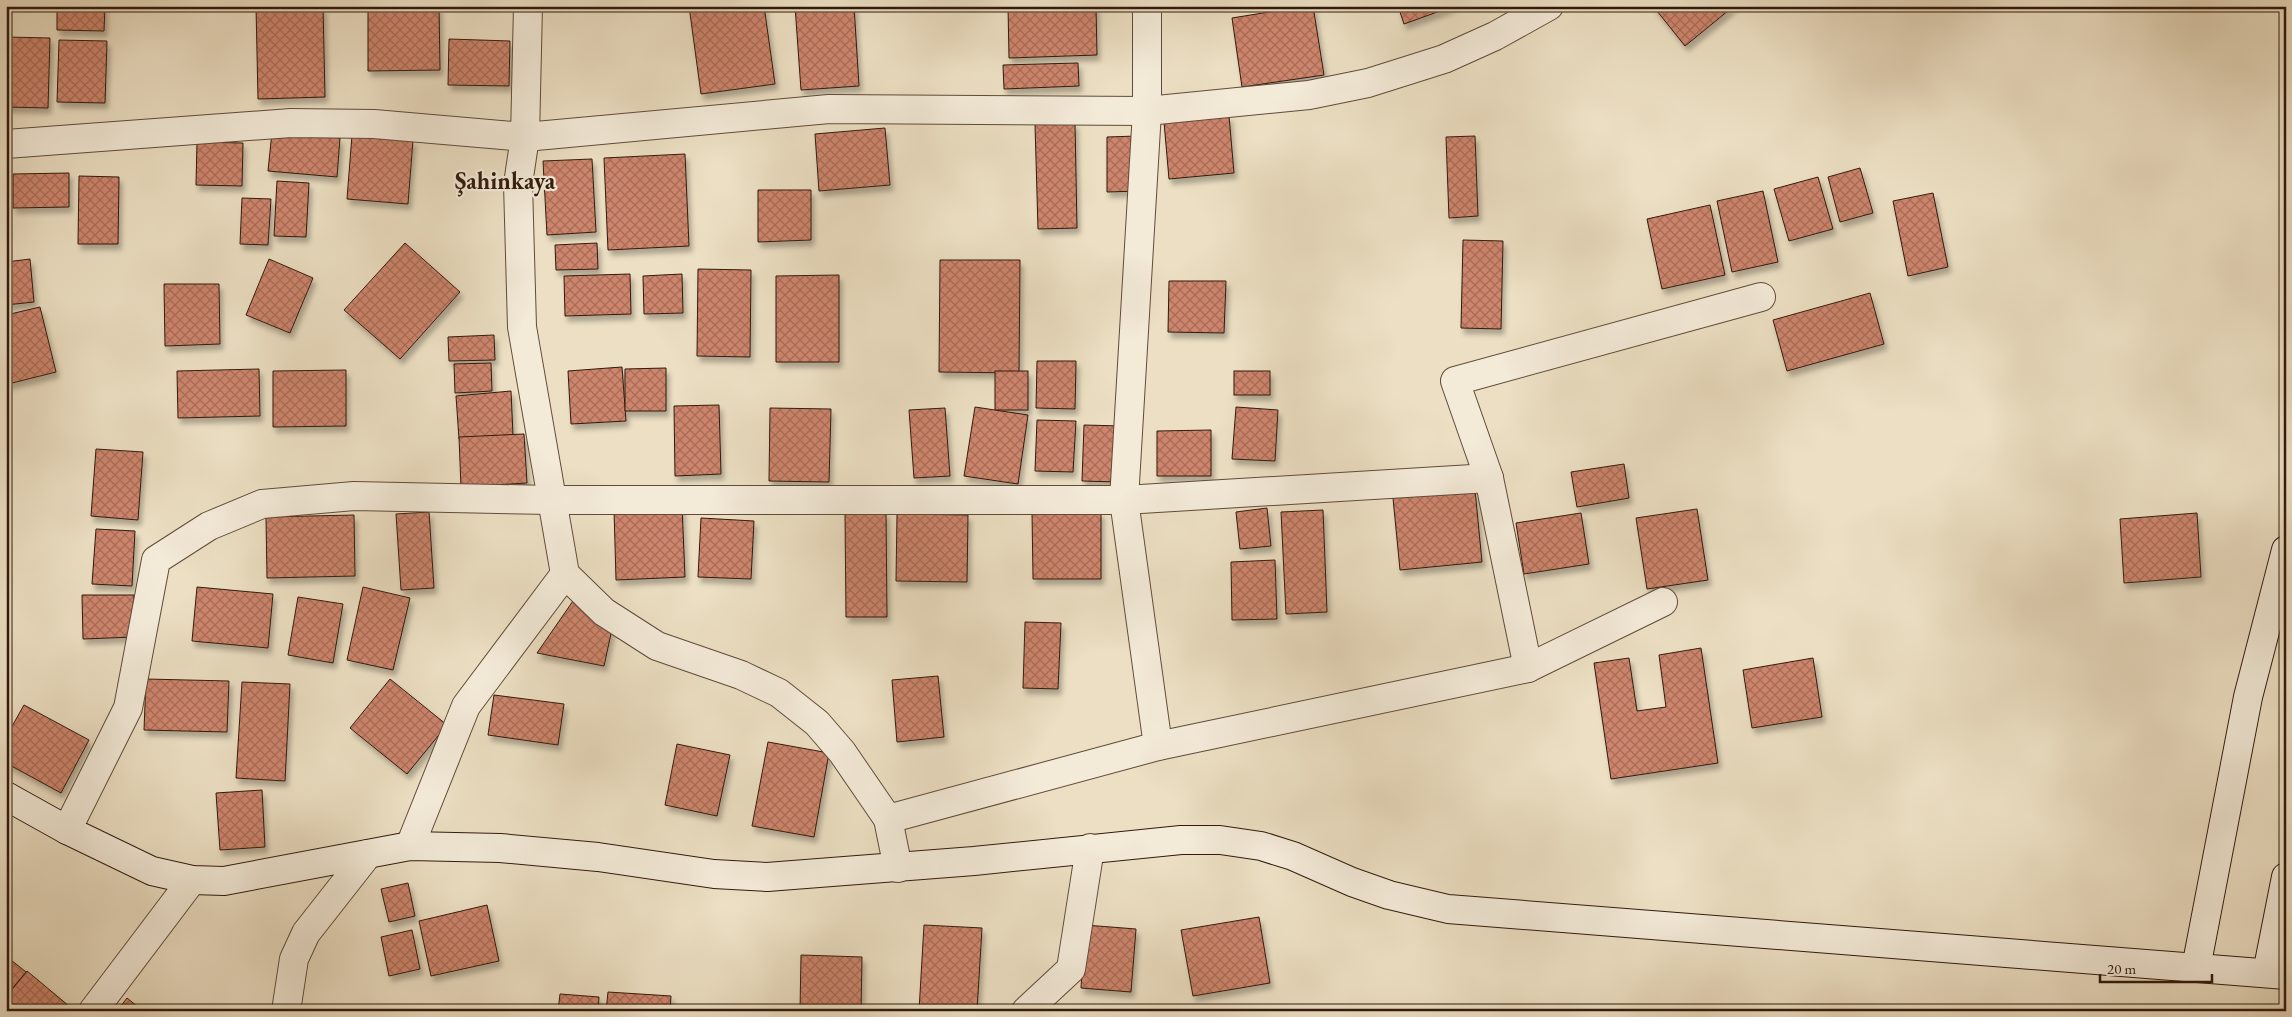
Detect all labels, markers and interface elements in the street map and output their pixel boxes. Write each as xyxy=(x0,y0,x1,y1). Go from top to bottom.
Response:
district label: Şahinkaya xyxy=(455,165,556,197)
scale bar xyxy=(2100,952,2212,984)
text: 20 m xyxy=(2107,959,2136,978)

